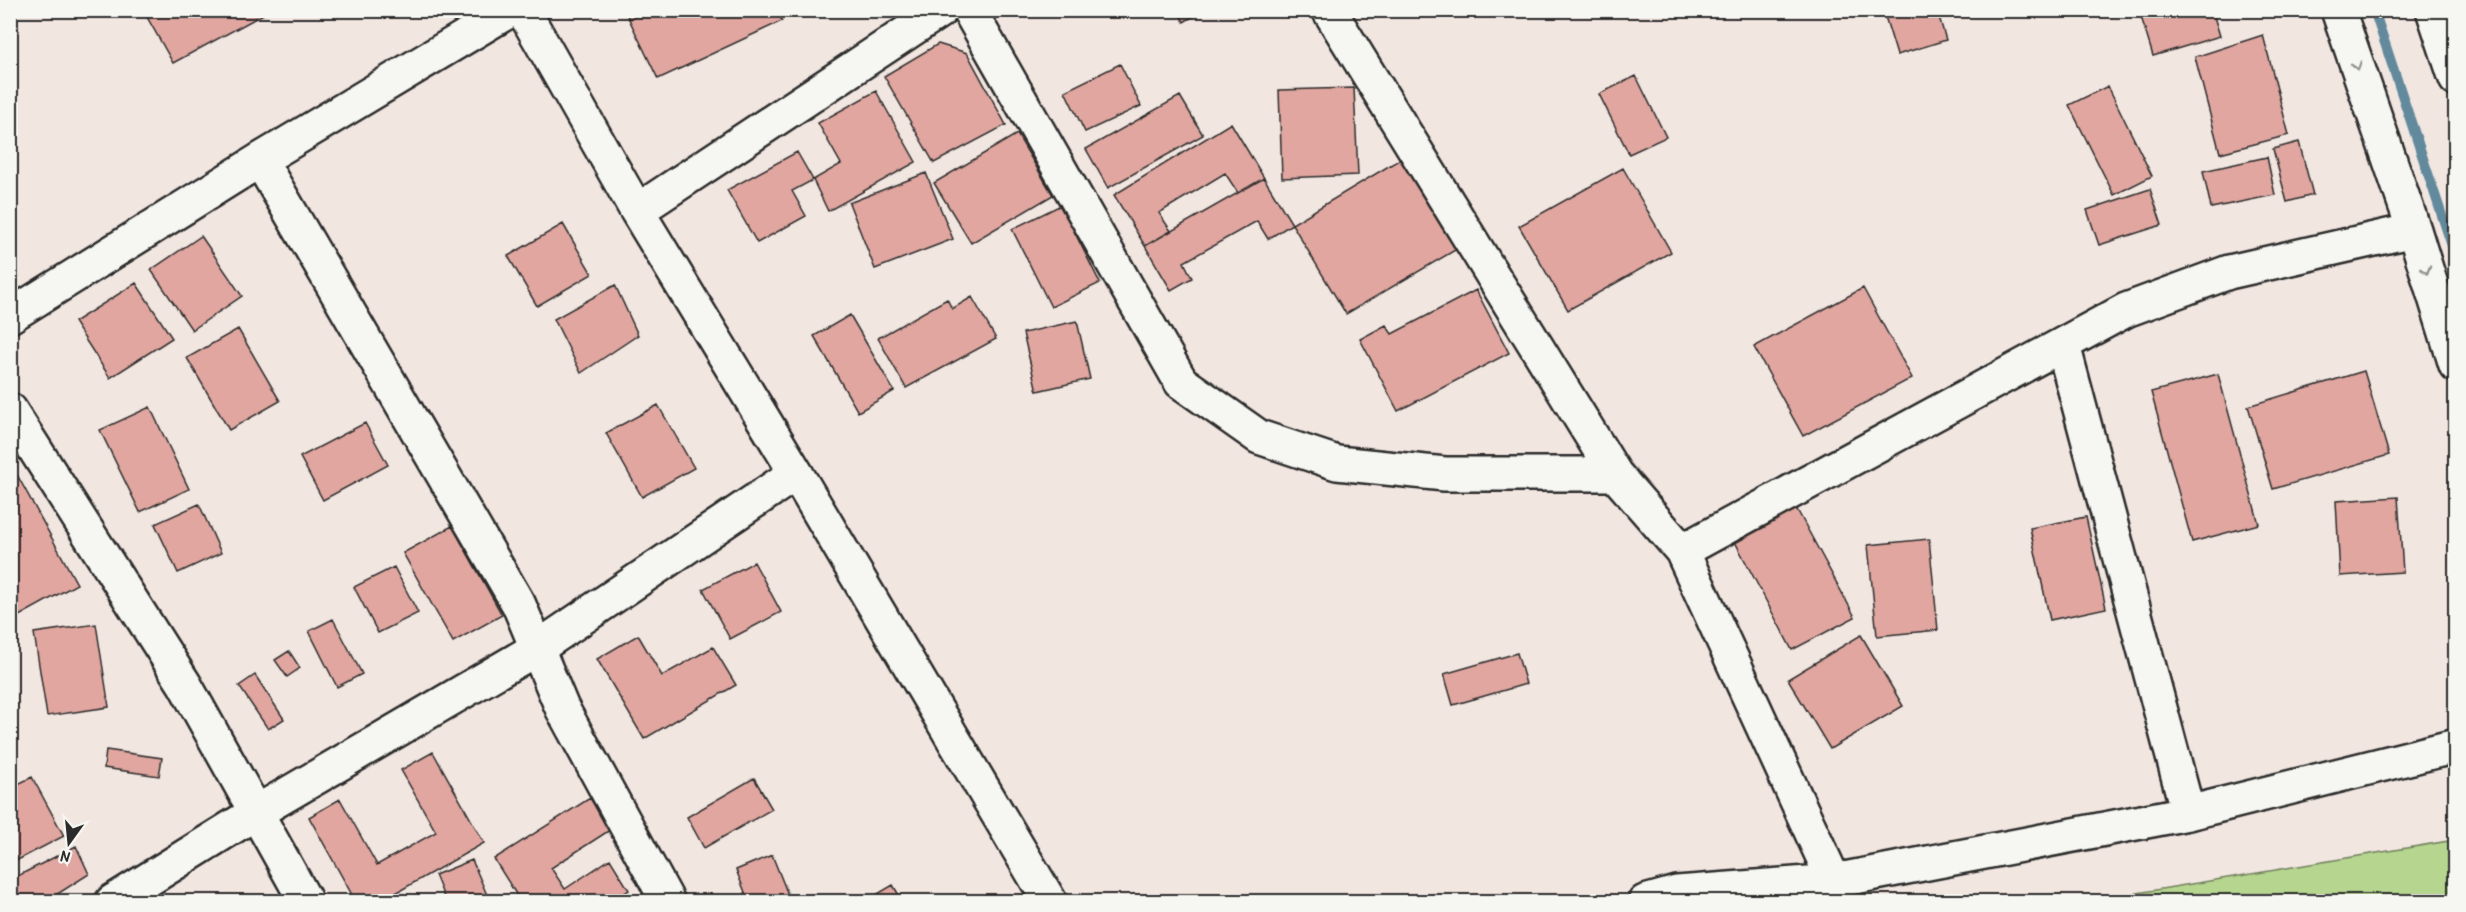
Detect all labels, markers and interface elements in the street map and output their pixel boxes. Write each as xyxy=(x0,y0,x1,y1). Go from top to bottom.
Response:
one-way arrow xyxy=(2349,60,2362,71)
one-way arrow xyxy=(2419,264,2431,275)
north arrow xyxy=(39,813,99,873)
text: N xyxy=(58,846,72,869)

